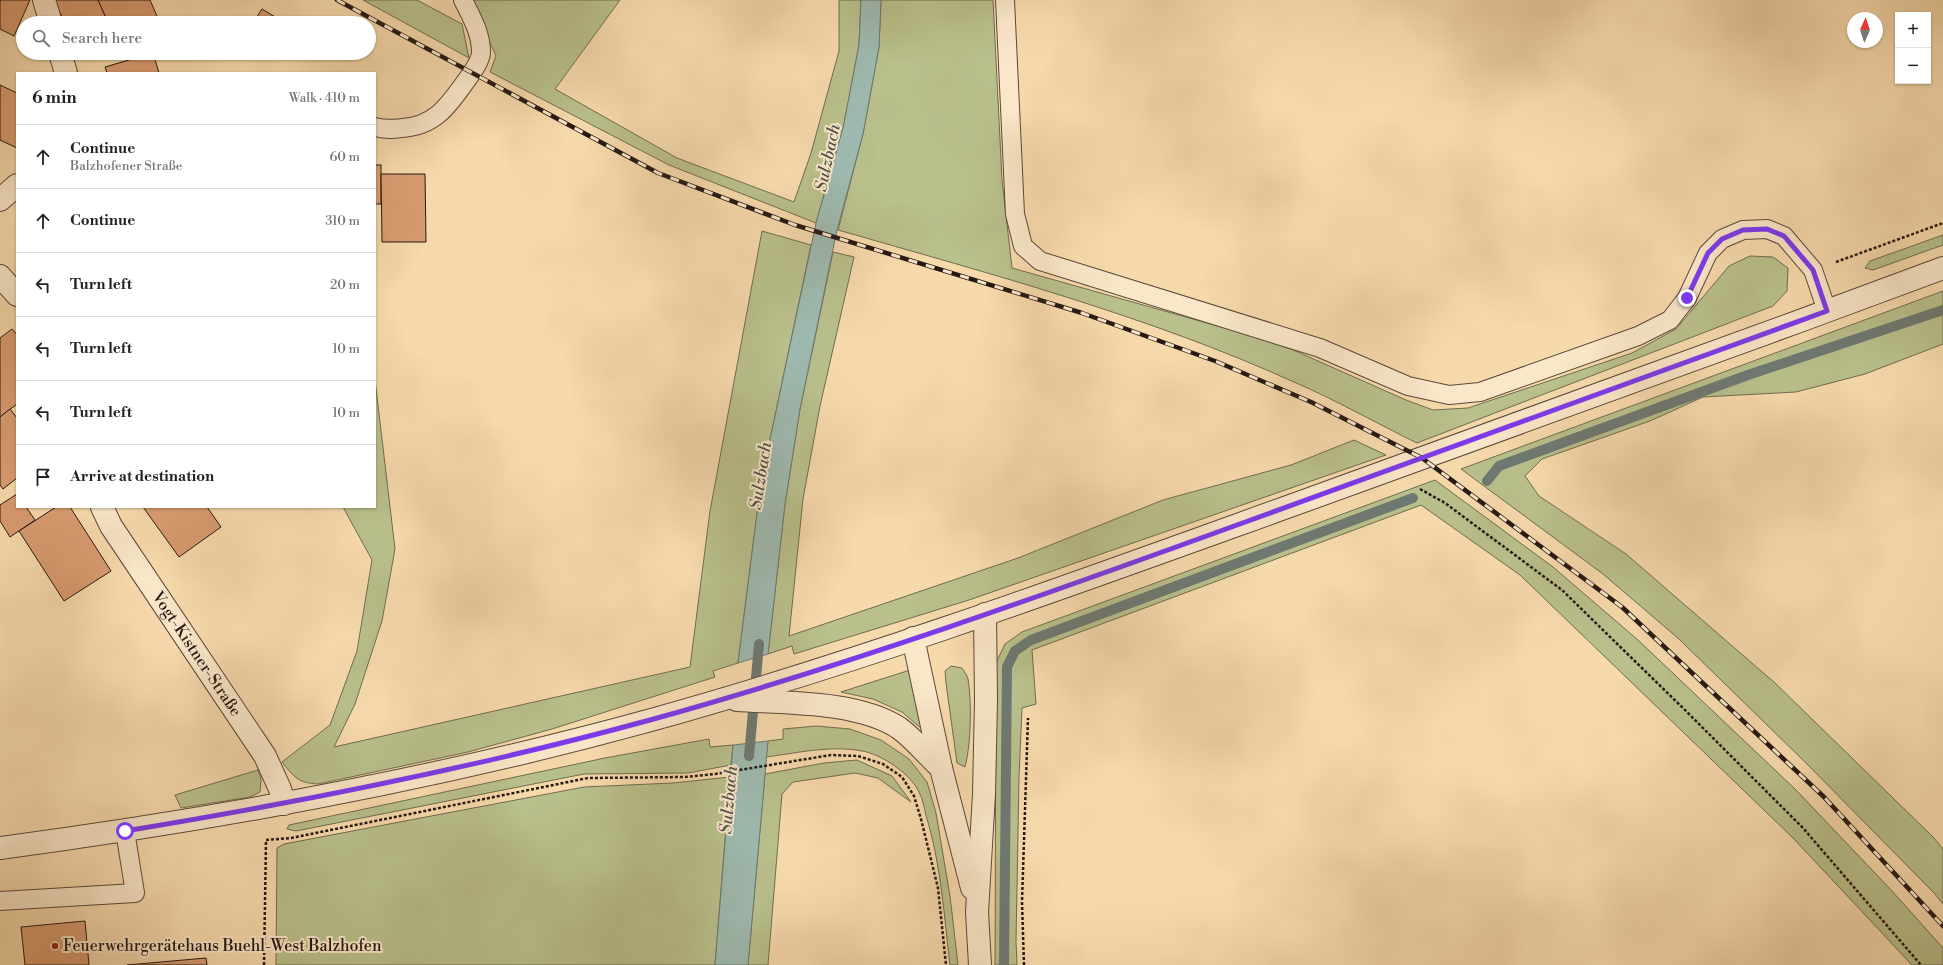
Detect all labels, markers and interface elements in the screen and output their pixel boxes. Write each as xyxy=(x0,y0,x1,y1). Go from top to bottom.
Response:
north arrow xyxy=(1847,12,1883,48)
map controls xyxy=(1895,12,1931,84)
button: + xyxy=(1895,12,1931,48)
search box xyxy=(16,16,376,60)
icon: search xyxy=(30,27,52,49)
text: Search here xyxy=(62,29,142,48)
button: − xyxy=(1895,48,1931,84)
text: 6 min xyxy=(32,87,77,109)
text: Walk · 410 m xyxy=(289,90,360,106)
water label: Sulzbach xyxy=(810,122,846,194)
text: Continue xyxy=(70,139,135,158)
icon: ahead xyxy=(32,146,54,168)
text: 60 m xyxy=(329,149,360,165)
text: Balzhofener Straße xyxy=(70,158,182,174)
icon: ahead xyxy=(32,210,54,232)
text: Continue xyxy=(70,211,135,230)
text: 310 m xyxy=(325,213,360,229)
icon: left xyxy=(32,274,54,296)
text: Turn left xyxy=(70,275,132,294)
text: 20 m xyxy=(330,277,360,293)
route end xyxy=(1678,289,1696,307)
icon: left xyxy=(32,338,54,360)
text: Turn left xyxy=(70,339,132,358)
text: 10 m xyxy=(332,341,360,357)
icon: left xyxy=(32,402,54,424)
text: Turn left xyxy=(70,403,132,422)
text: 10 m xyxy=(332,405,360,421)
water label: Sulzbach xyxy=(745,440,777,512)
icon: arrive xyxy=(32,466,54,488)
text: Arrive at destination xyxy=(70,467,214,486)
street label: Vogt-Kistner-Straße xyxy=(147,587,246,720)
water label: Sulzbach xyxy=(715,764,743,835)
route start xyxy=(116,822,134,840)
place label: Feuerwehrgerätehaus Buehl-West Balzhofen xyxy=(63,936,382,956)
marker: Feuerwehrgerätehaus Buehl-West Balzhofen xyxy=(50,941,60,951)

